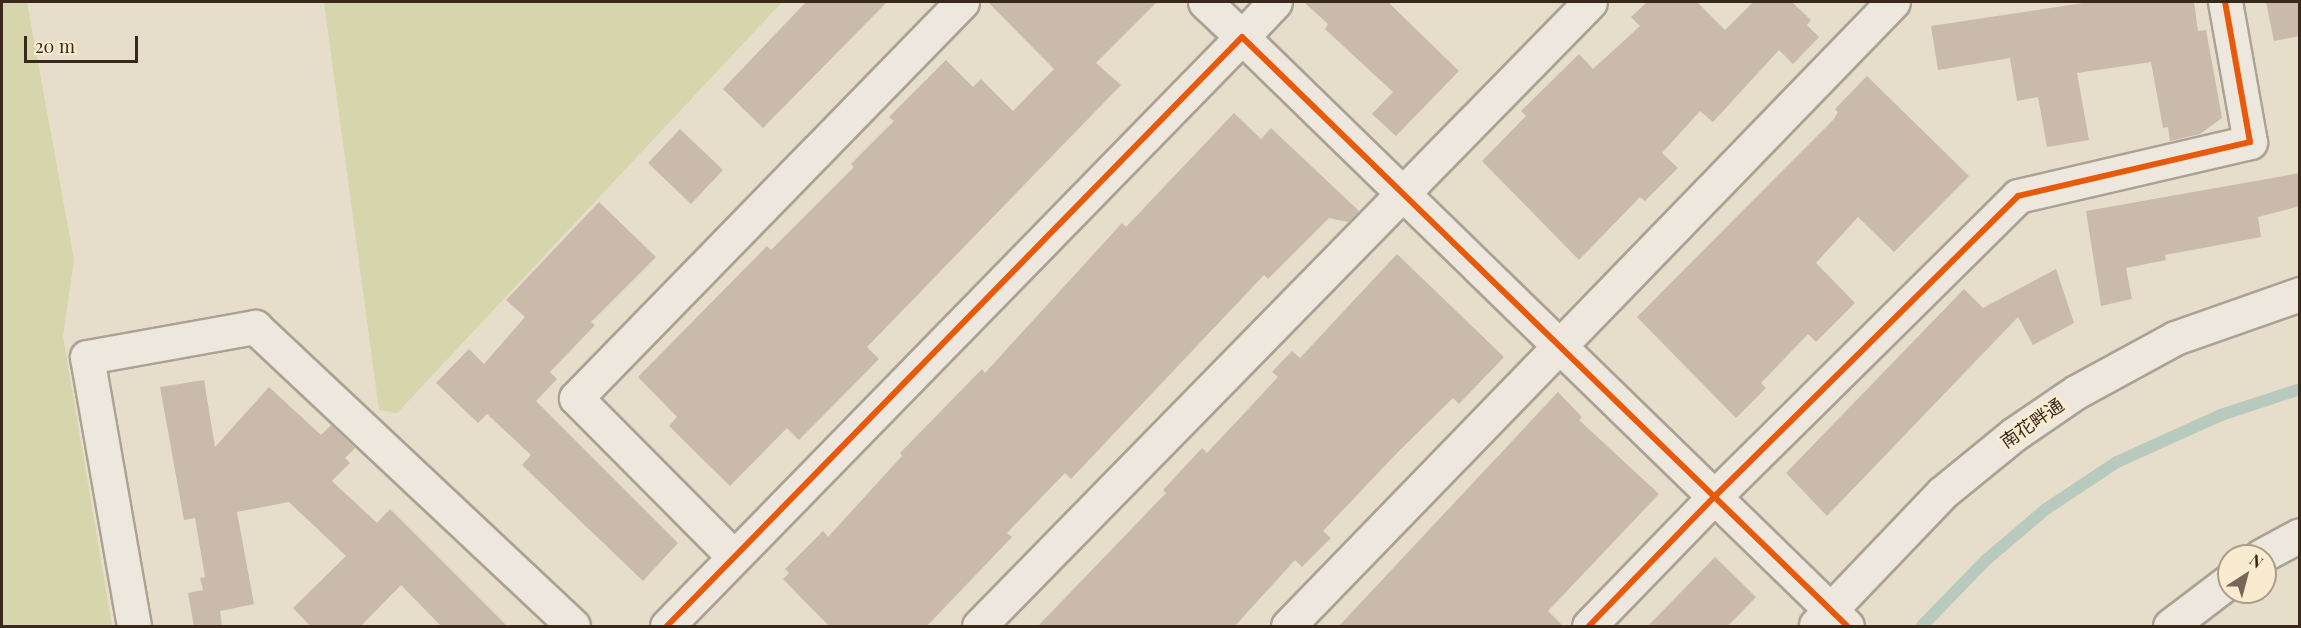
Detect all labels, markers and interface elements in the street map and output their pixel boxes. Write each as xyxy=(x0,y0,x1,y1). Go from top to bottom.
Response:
scale bar xyxy=(27,24,141,62)
text: 20 m xyxy=(35,34,75,58)
street label: 南花畔通 xyxy=(1996,394,2068,452)
north arrow xyxy=(2217,544,2277,604)
text: N xyxy=(2246,549,2268,573)

